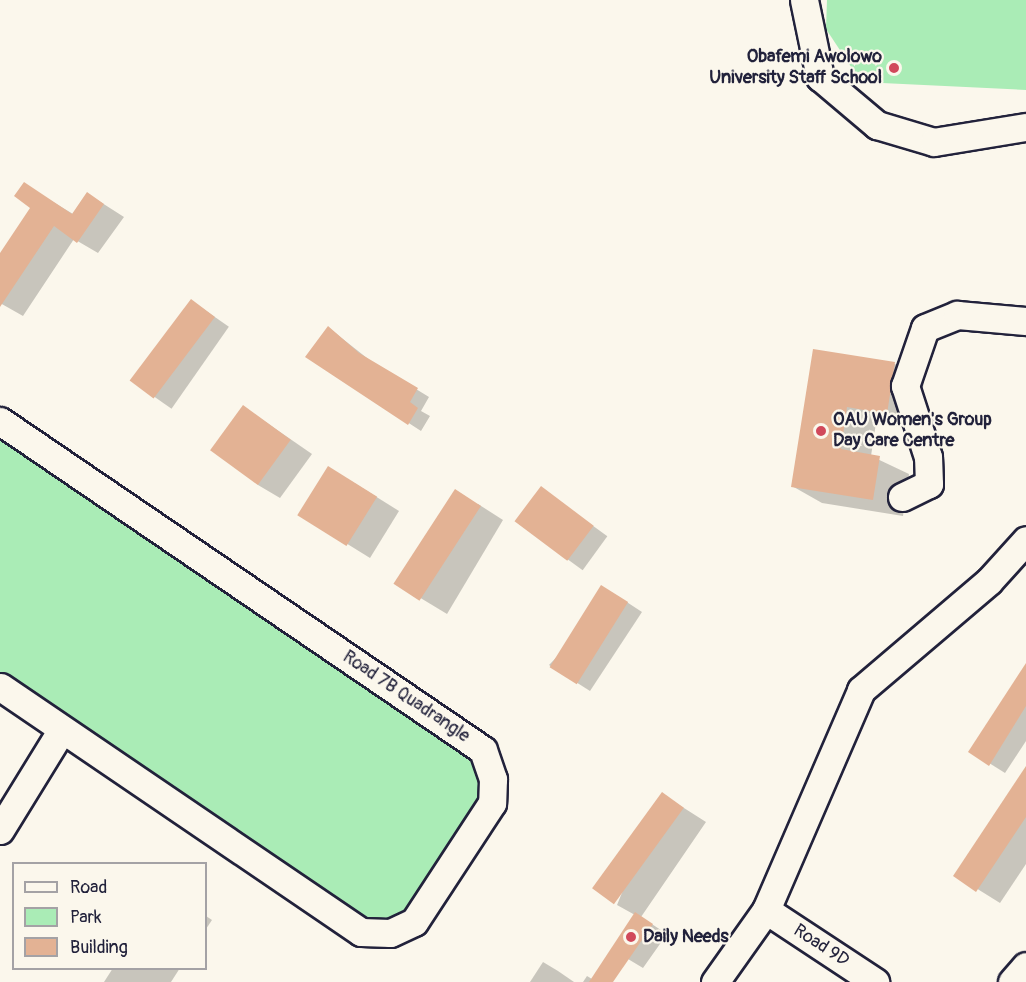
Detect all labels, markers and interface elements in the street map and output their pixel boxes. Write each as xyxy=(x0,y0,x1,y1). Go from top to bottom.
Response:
place label: Obafemi Awolowo University Staff School xyxy=(709,47,882,90)
marker: Obafemi Awolowo University Staff School xyxy=(887,61,901,75)
place label: OAU Women's Group Day Care Centre xyxy=(833,410,992,452)
marker: OAU Women's Group Day Care Centre xyxy=(814,424,828,438)
street label: Road 7B Quadrangle xyxy=(338,646,474,748)
legend xyxy=(12,862,207,970)
text: Road xyxy=(70,876,107,899)
text: Park xyxy=(70,906,102,929)
street label: Road 9D xyxy=(789,920,853,972)
place label: Daily Needs xyxy=(643,926,729,948)
marker: Daily Needs xyxy=(624,930,638,944)
text: Building xyxy=(70,936,128,959)

